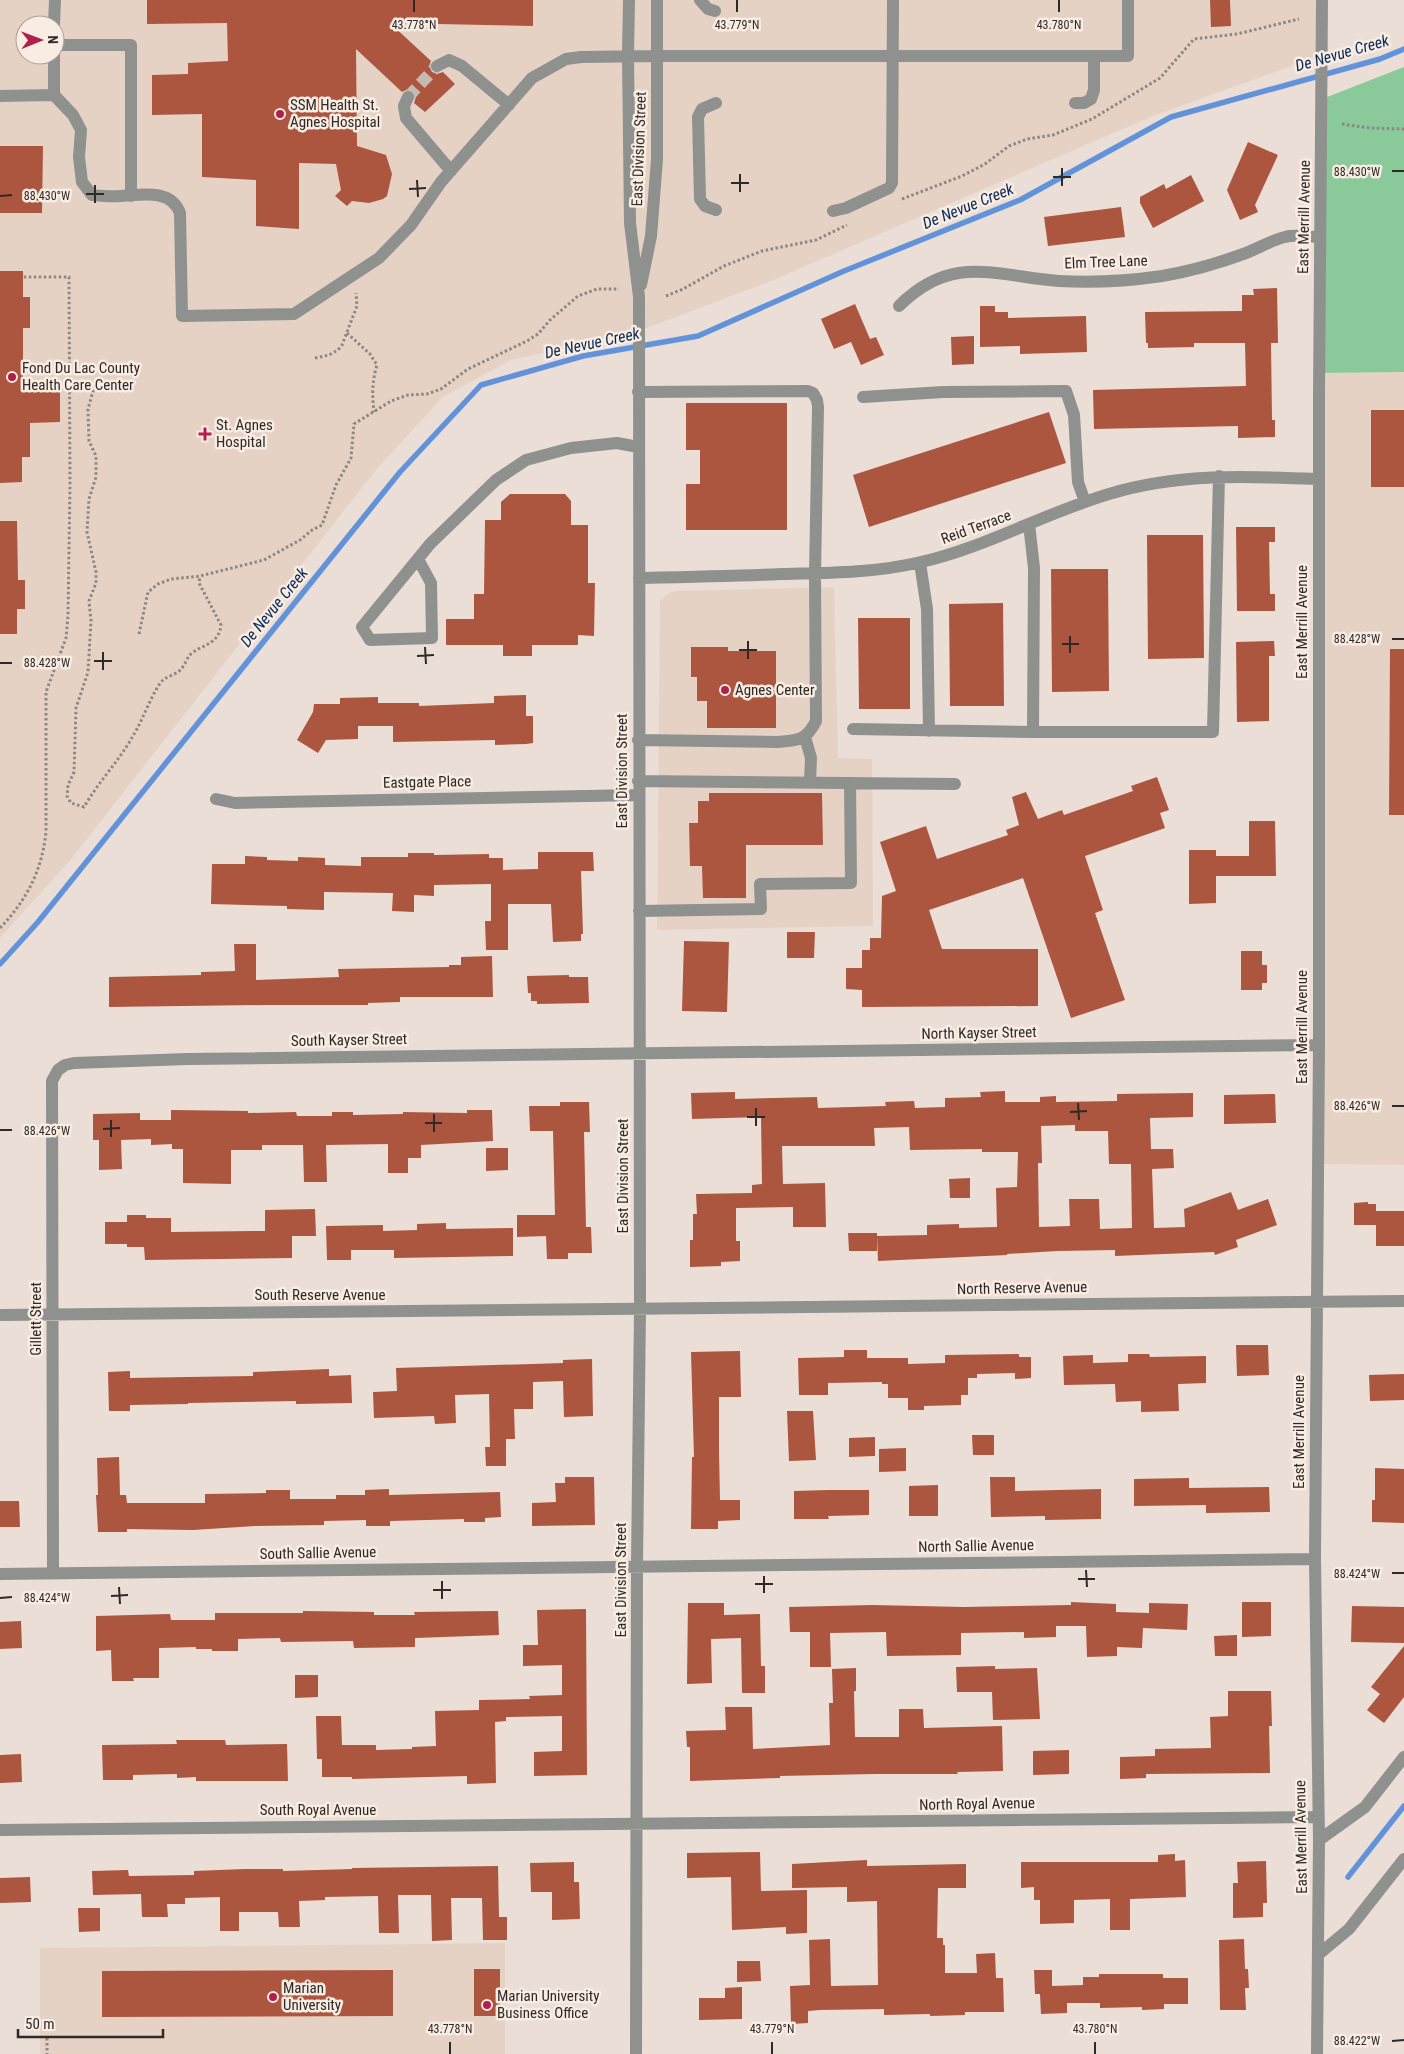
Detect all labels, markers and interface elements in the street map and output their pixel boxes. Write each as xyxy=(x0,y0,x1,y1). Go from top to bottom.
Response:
north arrow xyxy=(15,15,65,65)
text: 43.778°N xyxy=(392,18,436,32)
text: 43.779°N xyxy=(715,18,759,32)
text: 43.780°N xyxy=(1037,18,1081,32)
water label: De Nevue Creek xyxy=(1293,30,1392,75)
text: N xyxy=(45,35,61,44)
street label: East Division Street xyxy=(628,91,650,207)
place label: SSM Health St. Agnes Hospital xyxy=(290,96,380,131)
marker: SSM Health St. Agnes Hospital xyxy=(274,108,286,120)
street label: East Merrill Avenue xyxy=(1294,160,1314,274)
text: 88.430°W xyxy=(1334,165,1380,179)
water label: De Nevue Creek xyxy=(920,179,1017,233)
text: 88.430°W xyxy=(24,189,70,203)
street label: Elm Tree Lane xyxy=(1064,252,1148,272)
water label: De Nevue Creek xyxy=(543,323,642,362)
place label: Fond Du Lac County Health Care Center xyxy=(22,359,140,394)
marker: Fond Du Lac County Health Care Center xyxy=(6,371,18,383)
place label: St. Agnes Hospital xyxy=(216,416,273,451)
marker: St. Agnes Hospital xyxy=(198,427,212,441)
street label: Reid Terrace xyxy=(939,506,1013,548)
water label: De Nevue Creek xyxy=(236,563,312,650)
street label: East Merrill Avenue xyxy=(1293,565,1311,679)
text: 88.428°W xyxy=(1334,632,1380,646)
text: 88.428°W xyxy=(24,656,70,670)
place label: Agnes Center xyxy=(735,681,815,699)
marker: Agnes Center xyxy=(719,684,731,696)
street label: East Division Street xyxy=(613,714,631,828)
street label: Eastgate Place xyxy=(383,772,471,792)
street label: East Merrill Avenue xyxy=(1293,970,1311,1084)
street label: North Kayser Street xyxy=(921,1023,1037,1043)
street label: South Kayser Street xyxy=(291,1030,407,1050)
text: 88.426°W xyxy=(1334,1099,1380,1113)
street label: East Division Street xyxy=(614,1119,632,1233)
text: 88.426°W xyxy=(24,1124,70,1138)
street label: North Reserve Avenue xyxy=(957,1278,1087,1298)
street label: Gillett Street xyxy=(27,1282,45,1356)
street label: South Reserve Avenue xyxy=(254,1286,386,1304)
street label: East Merrill Avenue xyxy=(1290,1375,1308,1489)
street label: East Division Street xyxy=(612,1523,630,1637)
street label: North Sallie Avenue xyxy=(918,1536,1034,1556)
street label: South Sallie Avenue xyxy=(260,1543,376,1563)
text: 88.424°W xyxy=(1334,1567,1380,1581)
text: 88.424°W xyxy=(24,1591,70,1605)
street label: East Merrill Avenue xyxy=(1291,1780,1311,1894)
street label: North Royal Avenue xyxy=(919,1794,1035,1814)
street label: South Royal Avenue xyxy=(260,1801,376,1819)
place label: Marian University xyxy=(283,1979,341,2014)
place label: Marian University Business Office xyxy=(497,1987,599,2022)
marker: Marian University xyxy=(267,1991,279,2003)
marker: Marian University Business Office xyxy=(481,1999,493,2011)
scale bar xyxy=(18,2006,162,2038)
text: 50 m xyxy=(25,2015,55,2033)
text: 43.778°N xyxy=(428,2022,472,2036)
text: 43.779°N xyxy=(750,2022,794,2036)
text: 43.780°N xyxy=(1073,2022,1117,2036)
text: 88.422°W xyxy=(1334,2034,1380,2048)

